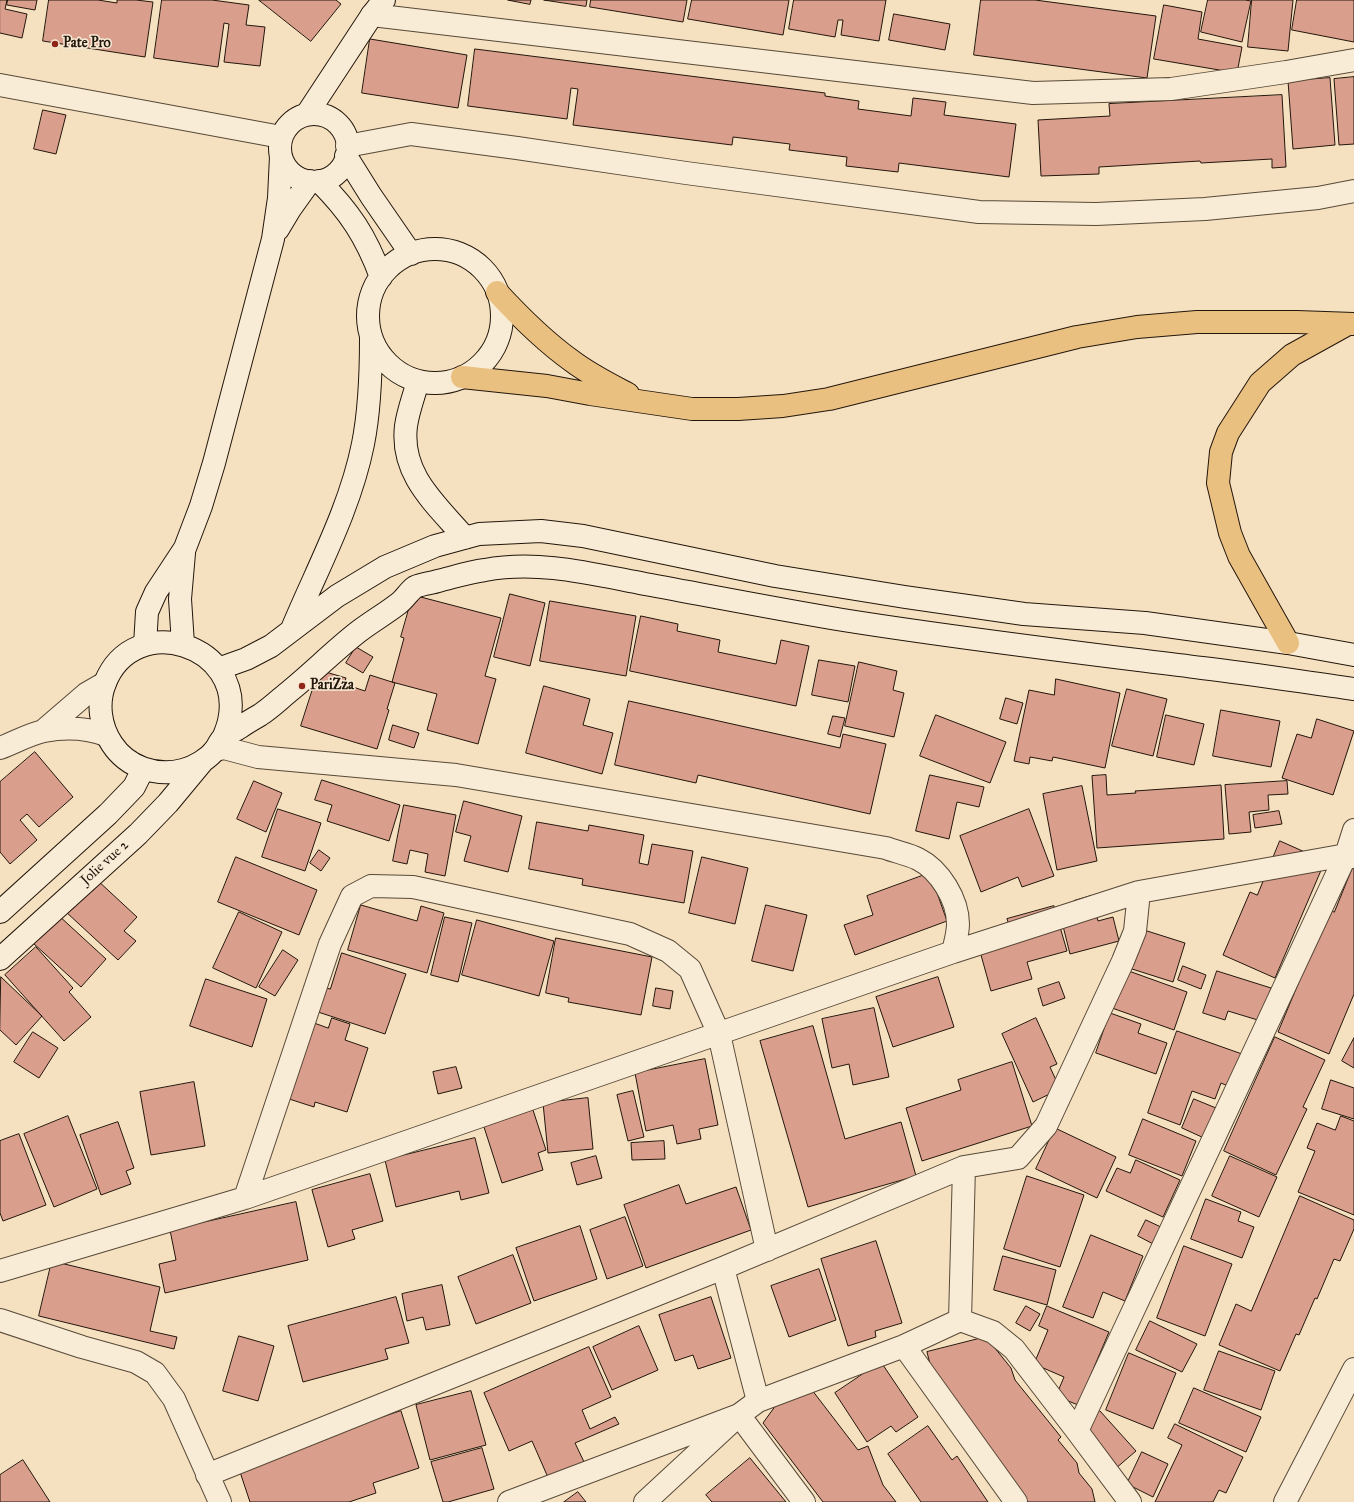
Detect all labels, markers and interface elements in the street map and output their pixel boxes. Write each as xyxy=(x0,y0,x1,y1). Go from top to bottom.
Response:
place label: Pate Pro xyxy=(63,36,111,52)
marker: Pate Pro xyxy=(50,39,60,49)
place label: PariZza xyxy=(310,678,354,694)
marker: PariZza xyxy=(297,681,307,691)
street label: Jolie vue 2 xyxy=(78,837,132,889)

